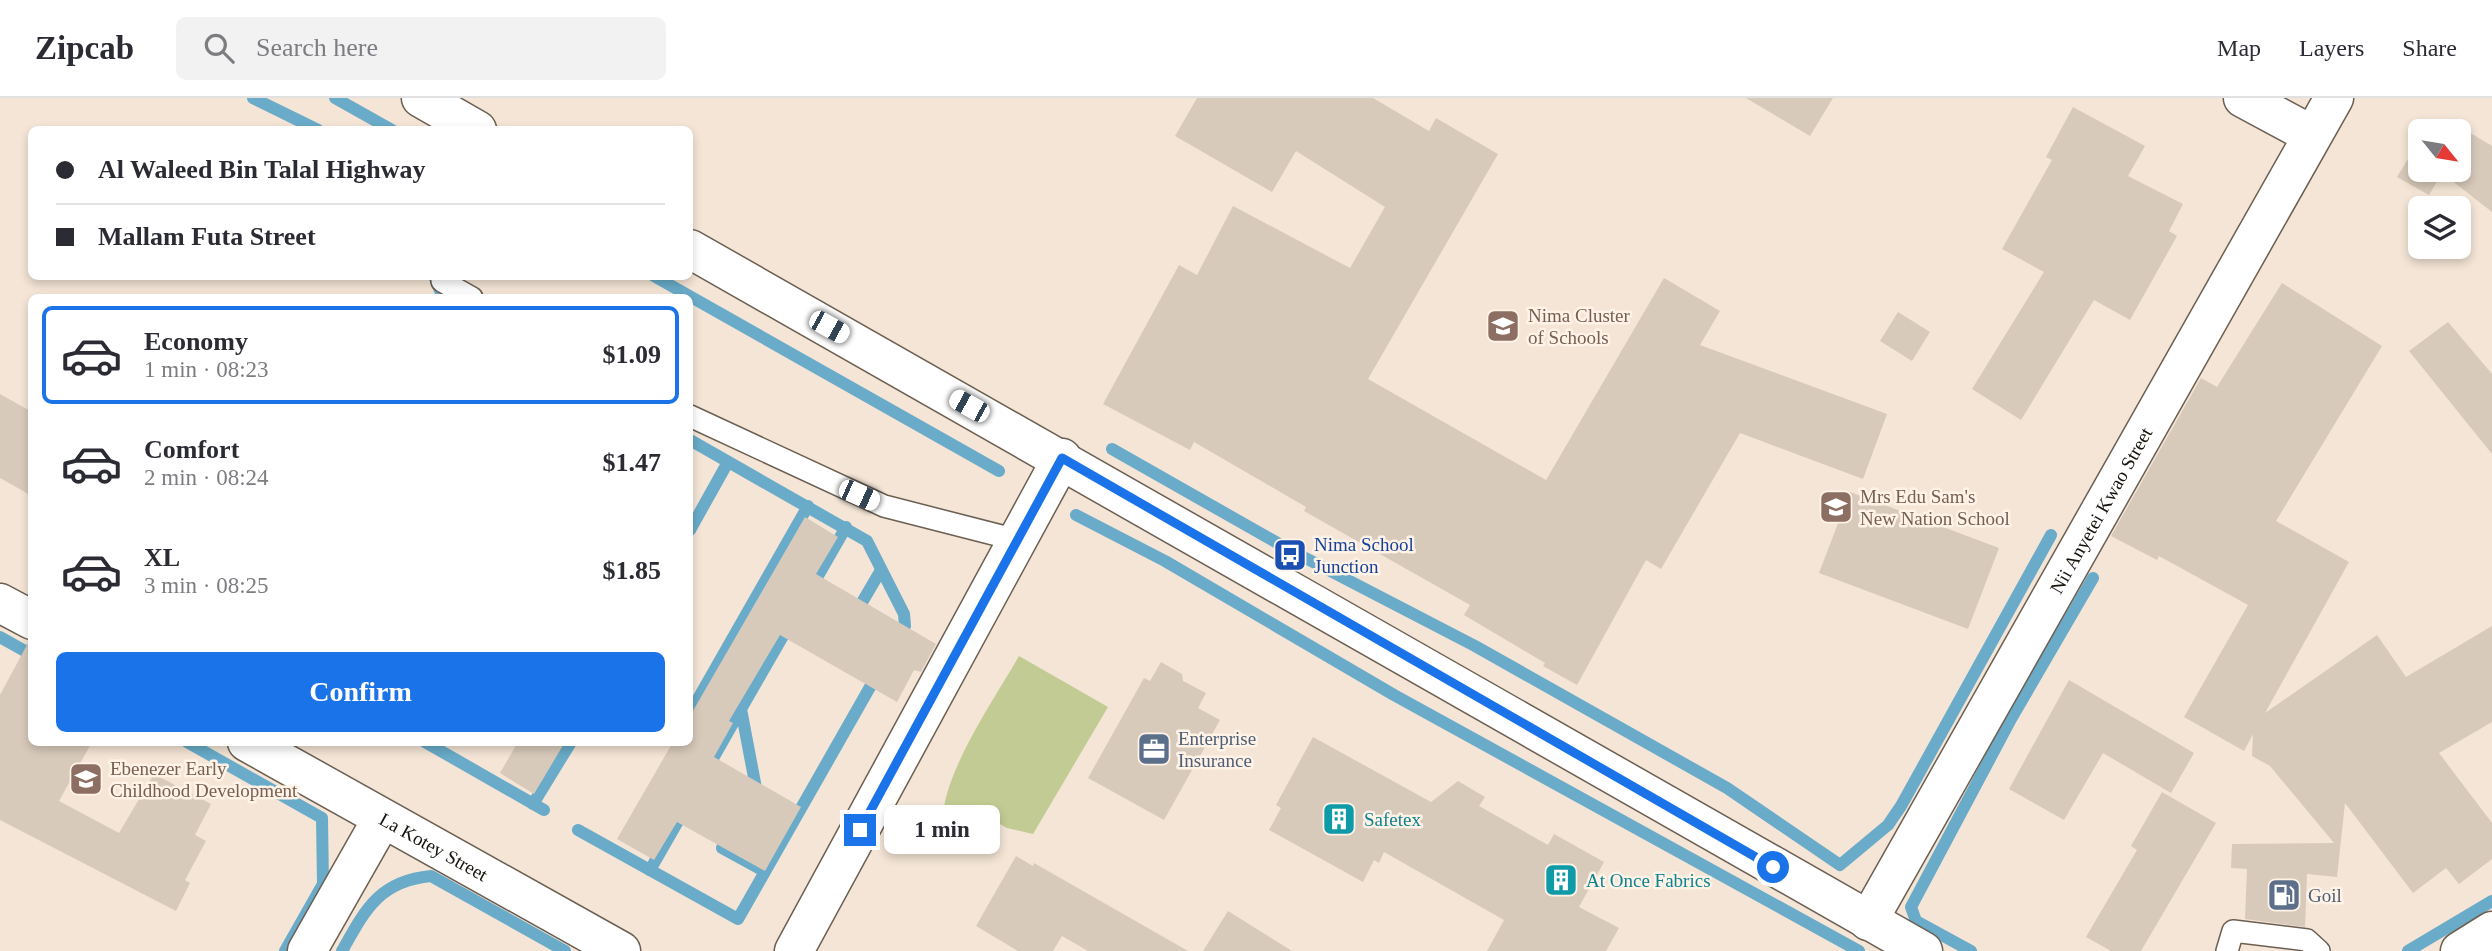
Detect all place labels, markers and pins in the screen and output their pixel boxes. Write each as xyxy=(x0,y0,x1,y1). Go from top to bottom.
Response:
place label: Nima Cluster of Schools xyxy=(1528,305,1631,348)
school or university icon: Nima Cluster of Schools xyxy=(1484,307,1522,345)
place label: Mrs Edu Sam's New Nation School xyxy=(1860,486,2010,529)
school or university icon: Mrs Edu Sam's New Nation School xyxy=(1817,488,1855,526)
place label: Nima School Junction xyxy=(1314,534,1414,577)
bus stop icon: Nima School Junction xyxy=(1271,536,1309,574)
place label: Enterprise Insurance xyxy=(1178,728,1256,771)
office icon: Enterprise Insurance xyxy=(1135,730,1173,768)
place label: Ebenezer Early Childhood Development xyxy=(110,758,298,801)
school or university icon: Ebenezer Early Childhood Development xyxy=(67,760,105,798)
building icon: Safetex xyxy=(1320,800,1358,838)
place label: Safetex xyxy=(1364,809,1421,830)
building icon: At Once Fabrics xyxy=(1542,861,1580,899)
place label: At Once Fabrics xyxy=(1586,870,1711,891)
fuel station icon: Goil xyxy=(2265,876,2303,914)
place label: Goil xyxy=(2308,885,2342,906)

